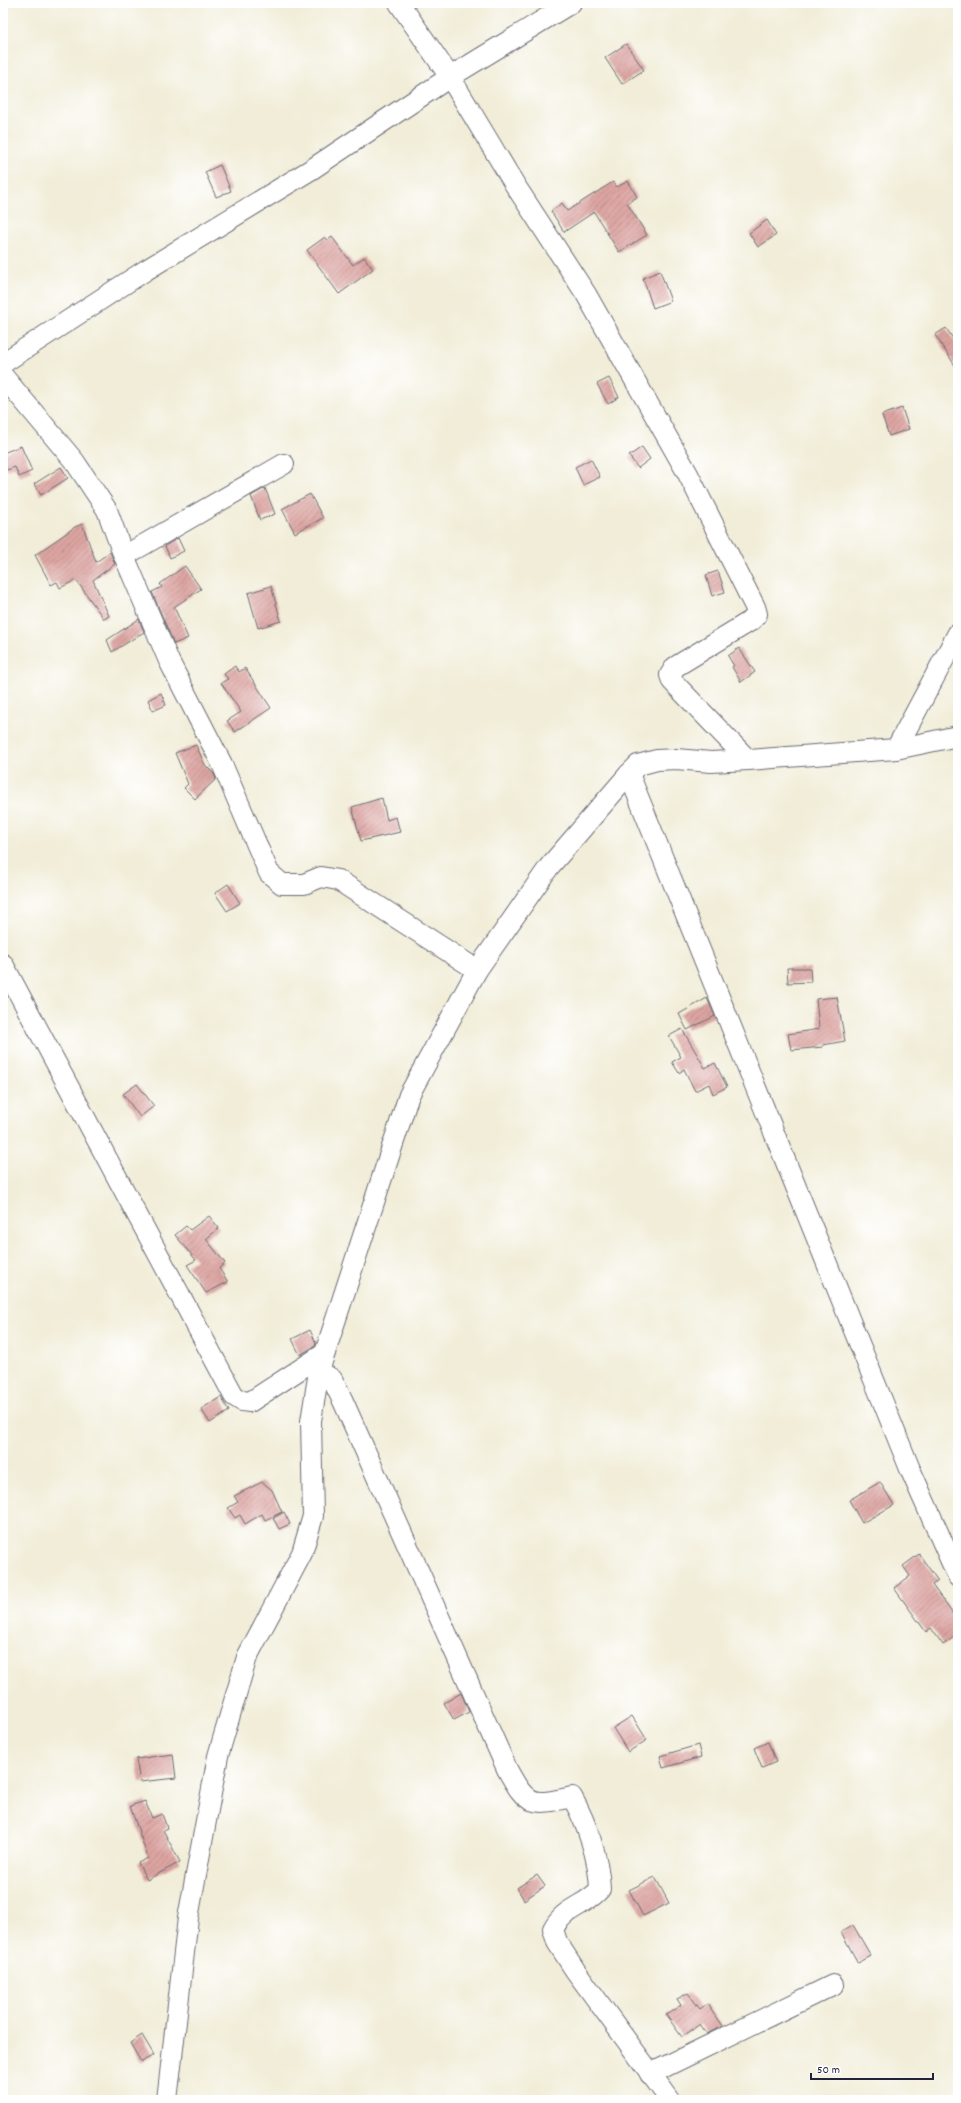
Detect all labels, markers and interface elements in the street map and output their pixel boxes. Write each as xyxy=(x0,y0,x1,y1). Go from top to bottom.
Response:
scale bar xyxy=(811,2055,933,2081)
text: 50 m xyxy=(817,2062,840,2079)

